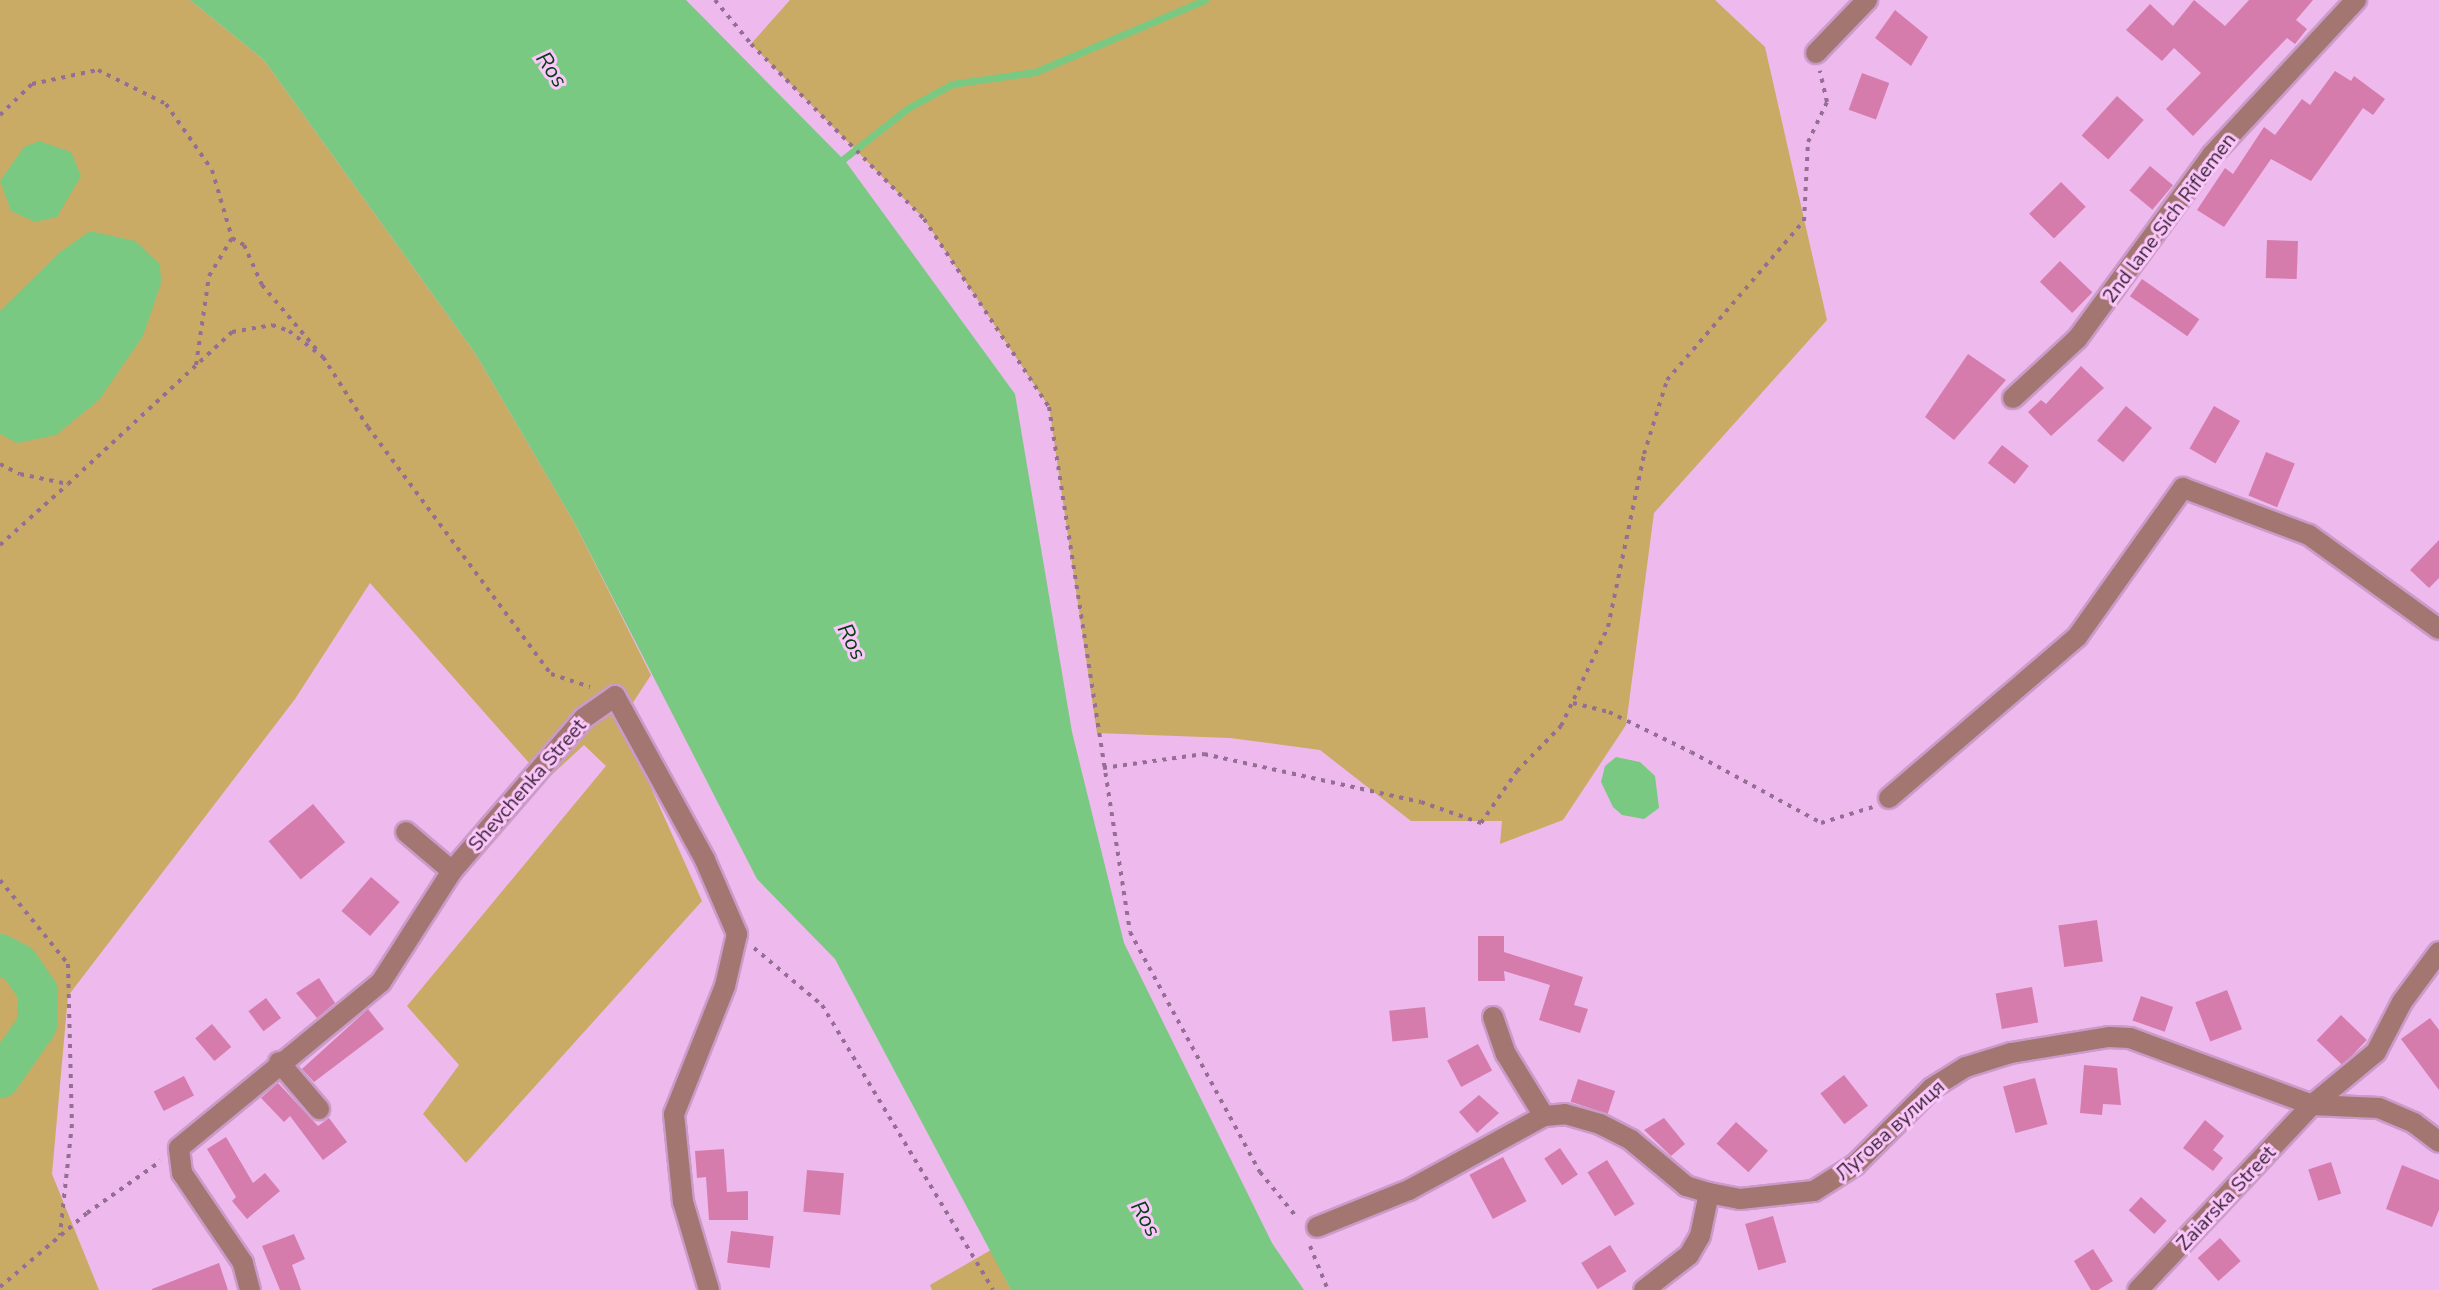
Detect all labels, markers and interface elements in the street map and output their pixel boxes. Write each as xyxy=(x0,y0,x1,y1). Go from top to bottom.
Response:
water label: Ros xyxy=(530,47,572,93)
street label: 2nd lane Sich Riflemen xyxy=(2097,128,2241,308)
water label: Ros xyxy=(831,619,871,665)
street label: Shevchenka Street xyxy=(463,714,591,856)
street label: Лугова вулиця xyxy=(1830,1075,1950,1185)
street label: Zaiarska Street xyxy=(2171,1141,2281,1255)
water label: Ros xyxy=(1124,1196,1166,1242)

